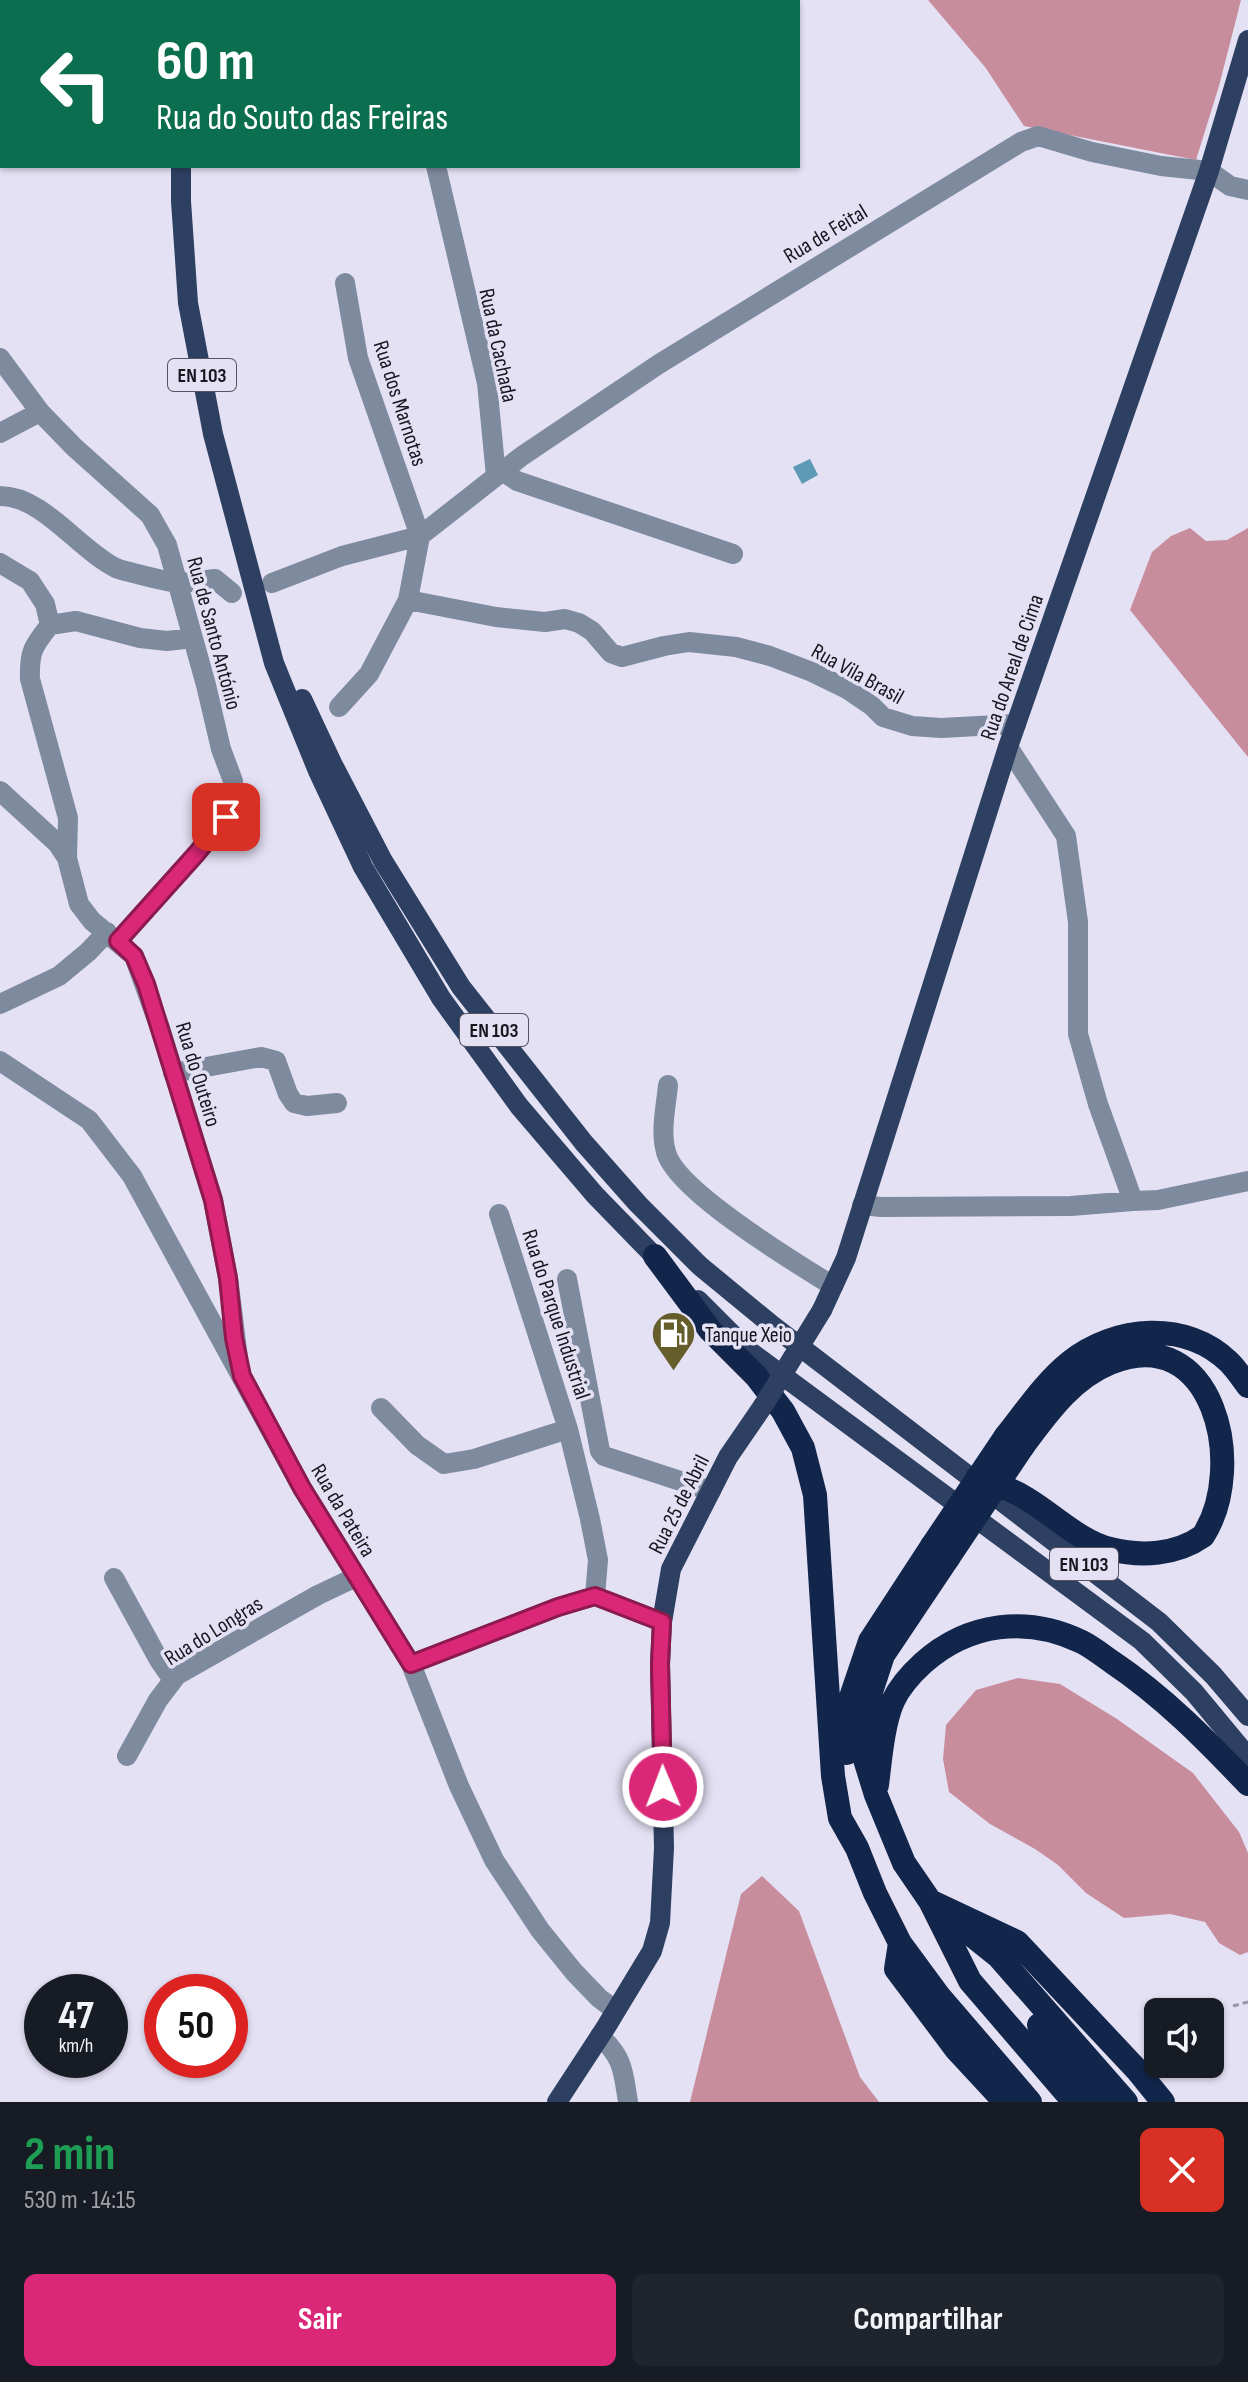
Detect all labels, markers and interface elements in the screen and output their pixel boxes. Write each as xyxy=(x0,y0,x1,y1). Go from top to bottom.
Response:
text: 60 m xyxy=(156,29,255,96)
icon: left xyxy=(24,32,128,136)
text: Rua do Souto das Freiras xyxy=(156,97,448,140)
street label: Rua de Feital xyxy=(779,199,873,270)
street label: Rua da Cachada xyxy=(472,286,523,405)
street label: Rua dos Marnotas xyxy=(367,337,433,470)
road number: EN 103 xyxy=(168,359,236,391)
street label: Rua de Santo António xyxy=(180,554,247,713)
street label: Rua do Areal de Cima xyxy=(975,591,1050,744)
street label: Rua Vila Brasil xyxy=(806,638,908,711)
pin xyxy=(192,783,260,851)
icon: arrive xyxy=(204,795,248,839)
road number: EN 103 xyxy=(460,1014,528,1046)
street label: Rua do Outeiro xyxy=(169,1019,226,1130)
street label: Rua do Parque Industrial xyxy=(515,1226,596,1403)
fuel station icon: Tanque Xeio xyxy=(650,1310,698,1373)
place label: Tanque Xeio xyxy=(705,1322,792,1349)
street label: Rua 25 de Abril xyxy=(643,1451,716,1559)
street label: Rua da Pateira xyxy=(304,1459,381,1562)
road number: EN 103 xyxy=(1050,1548,1118,1580)
street label: Rua do Longras xyxy=(160,1590,268,1672)
position arrow xyxy=(621,1745,705,1829)
speed limit sign: 50 xyxy=(144,1974,248,2078)
text: 47 xyxy=(58,1992,94,2040)
map controls xyxy=(1144,1998,1224,2078)
button: sound xyxy=(1144,1998,1224,2078)
text: km/h xyxy=(59,2034,93,2058)
text: 2 min xyxy=(24,2126,115,2183)
button: close xyxy=(1140,2128,1224,2212)
text: 530 m · 14:15 xyxy=(24,2185,136,2216)
button: Sair xyxy=(24,2274,616,2366)
button: Compartilhar xyxy=(632,2274,1224,2366)

